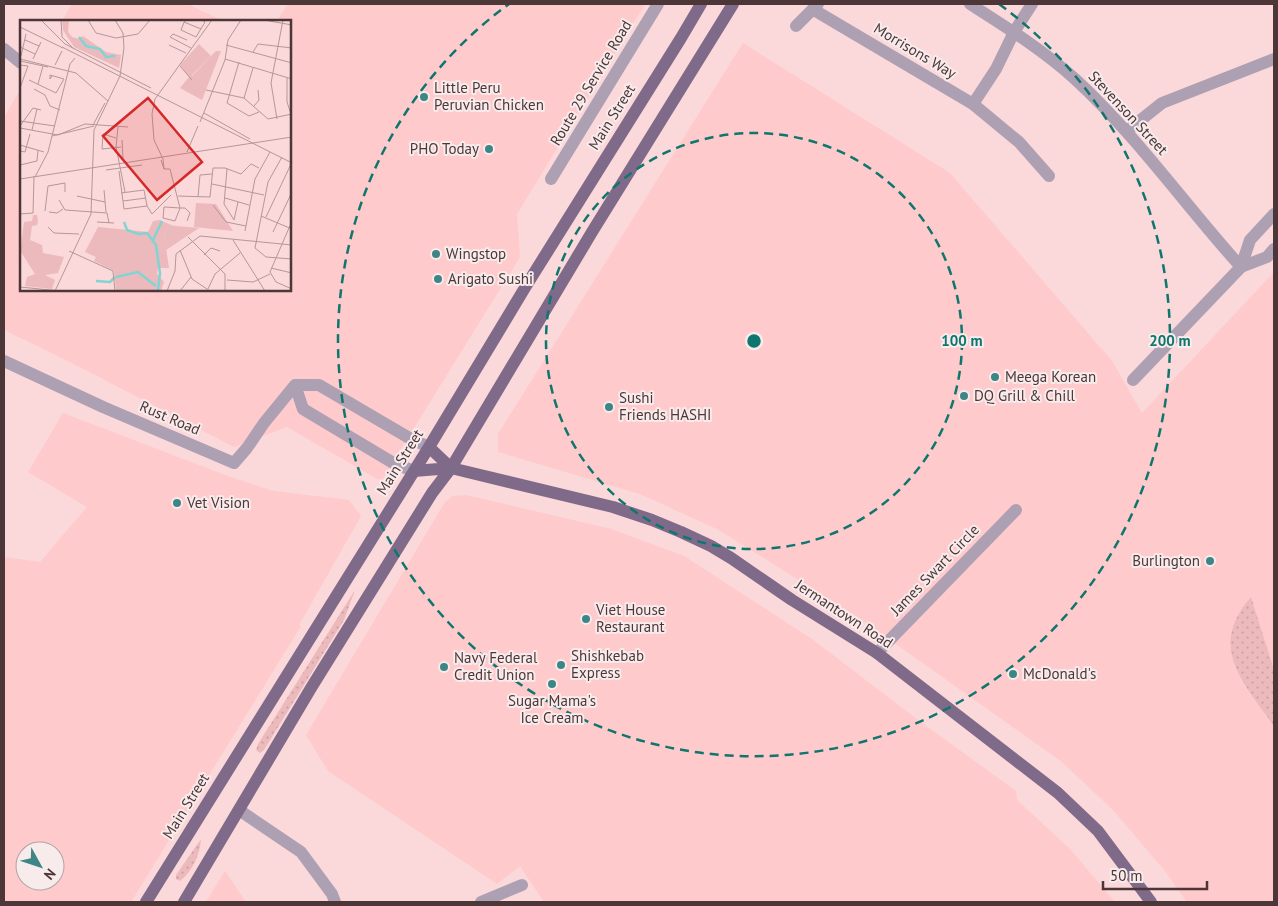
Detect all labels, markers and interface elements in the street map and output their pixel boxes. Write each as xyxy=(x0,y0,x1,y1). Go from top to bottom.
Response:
street label: Route 29 Service Road xyxy=(546,17,636,149)
street label: Morrisons Way xyxy=(871,18,960,83)
inset map xyxy=(20,20,291,291)
street label: Stevenson Street xyxy=(1085,67,1172,159)
place label: Little Peru Peruvian Chicken xyxy=(434,78,544,114)
street label: Main Street xyxy=(584,80,639,153)
marker: Little Peru Peruvian Chicken xyxy=(418,91,430,103)
place label: PHO Today xyxy=(410,139,479,158)
marker: PHO Today xyxy=(483,143,495,155)
place label: Wingstop xyxy=(446,244,506,263)
marker: Wingstop xyxy=(430,248,442,260)
place label: Arigato Sushi xyxy=(448,269,533,288)
marker: Arigato Sushi xyxy=(432,273,444,285)
text: 100 m xyxy=(941,331,983,350)
text: 200 m xyxy=(1149,331,1191,350)
centre of rings xyxy=(745,332,763,350)
place label: Meega Korean xyxy=(1005,367,1096,386)
marker: Meega Korean xyxy=(989,371,1001,383)
place label: DQ Grill & Chill xyxy=(974,386,1076,405)
place label: Sushi Friends HASHI xyxy=(619,388,711,424)
marker: DQ Grill & Chill xyxy=(958,390,970,402)
street label: Rust Road xyxy=(137,396,203,439)
marker: Sushi Friends HASHI xyxy=(603,401,615,413)
street label: Main Street xyxy=(372,425,427,498)
place label: Vet Vision xyxy=(186,493,250,512)
marker: Vet Vision xyxy=(171,497,183,509)
street label: James Swart Circle xyxy=(886,520,983,620)
place label: Burlington xyxy=(1132,551,1200,570)
marker: Burlington xyxy=(1204,555,1216,567)
street label: Jermantown Road xyxy=(791,574,897,652)
place label: Viet House Restaurant xyxy=(595,600,665,636)
marker: Viet House Restaurant xyxy=(580,613,592,625)
place label: Shishkebab Express xyxy=(571,646,644,682)
place label: Navy Federal Credit Union xyxy=(454,648,538,684)
marker: Shishkebab Express xyxy=(555,659,567,671)
marker: Navy Federal Credit Union xyxy=(438,661,450,673)
place label: McDonald's xyxy=(1023,664,1096,683)
marker: McDonald's xyxy=(1007,668,1019,680)
marker: Sugar Mama's Ice Cream xyxy=(546,678,558,690)
place label: Sugar Mama's Ice Cream xyxy=(508,691,596,727)
street label: Main Street xyxy=(158,769,213,842)
north arrow xyxy=(15,841,65,891)
scale bar xyxy=(1103,858,1207,890)
text: N xyxy=(40,865,60,884)
text: 50 m xyxy=(1110,866,1143,885)

